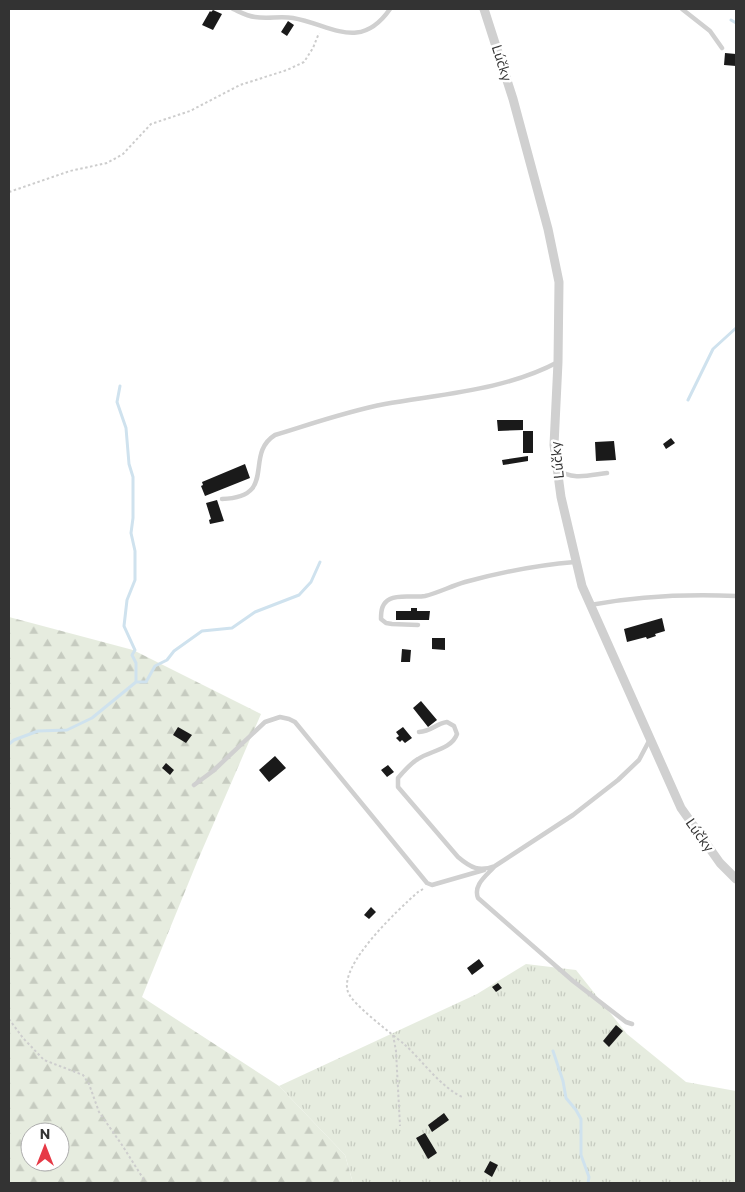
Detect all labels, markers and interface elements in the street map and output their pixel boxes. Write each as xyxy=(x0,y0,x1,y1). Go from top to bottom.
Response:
street label: Lúčky xyxy=(489,42,516,83)
street label: Lúčky xyxy=(546,440,567,480)
street label: Lúčky xyxy=(682,815,718,855)
north arrow xyxy=(20,1122,70,1172)
text: N xyxy=(40,1125,50,1142)

